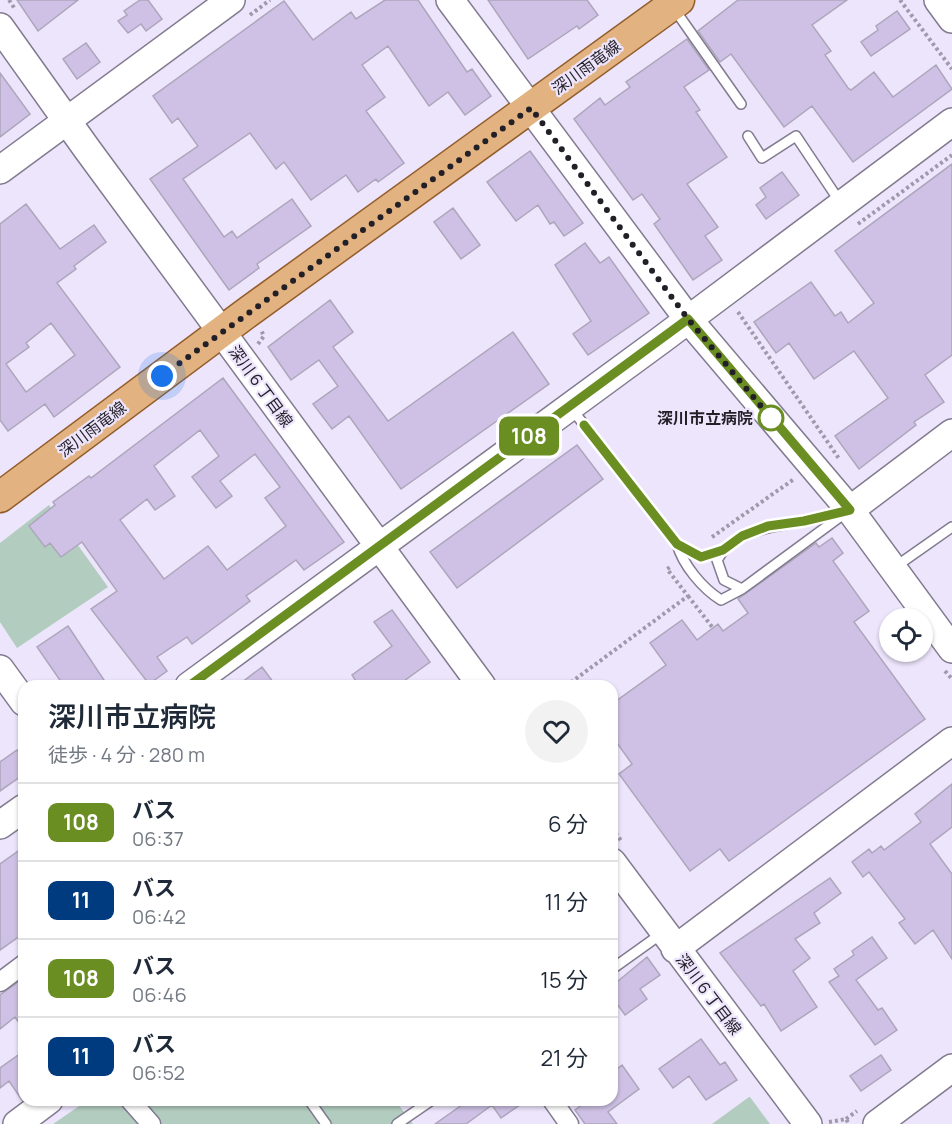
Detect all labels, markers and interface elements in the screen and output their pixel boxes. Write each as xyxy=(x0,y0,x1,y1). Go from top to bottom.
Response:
street label: 深川雨竜線 xyxy=(547,35,625,99)
street label: 深川６丁目線 xyxy=(224,341,298,431)
your location xyxy=(147,361,177,391)
street label: 深川雨竜線 xyxy=(53,396,131,462)
marker: 深川市立病院 xyxy=(758,405,784,431)
place label: 深川市立病院 xyxy=(657,407,753,429)
line badge: 108 xyxy=(494,416,564,456)
text: 108 xyxy=(511,422,547,450)
map controls xyxy=(879,608,933,662)
button: locate xyxy=(879,608,933,662)
text: 深川市立病院 xyxy=(48,697,216,735)
button: heart xyxy=(525,700,588,763)
text: 徒歩 · 4 分 · 280 m xyxy=(48,741,205,768)
text: バス xyxy=(132,795,176,825)
text: 108 xyxy=(63,808,99,836)
text: 6 分 xyxy=(548,809,588,839)
text: 06:37 xyxy=(132,825,184,852)
text: バス xyxy=(132,873,176,903)
text: 11 xyxy=(72,886,90,914)
text: 11 分 xyxy=(544,887,588,917)
text: 06:42 xyxy=(132,903,186,930)
street label: 深川６丁目線 xyxy=(671,949,747,1039)
text: バス xyxy=(132,951,176,981)
text: 108 xyxy=(63,964,99,992)
text: 15 分 xyxy=(540,965,588,995)
text: 06:46 xyxy=(132,981,187,1008)
text: バス xyxy=(132,1029,176,1059)
text: 11 xyxy=(72,1042,90,1070)
text: 21 分 xyxy=(540,1043,588,1073)
text: 06:52 xyxy=(132,1059,185,1086)

